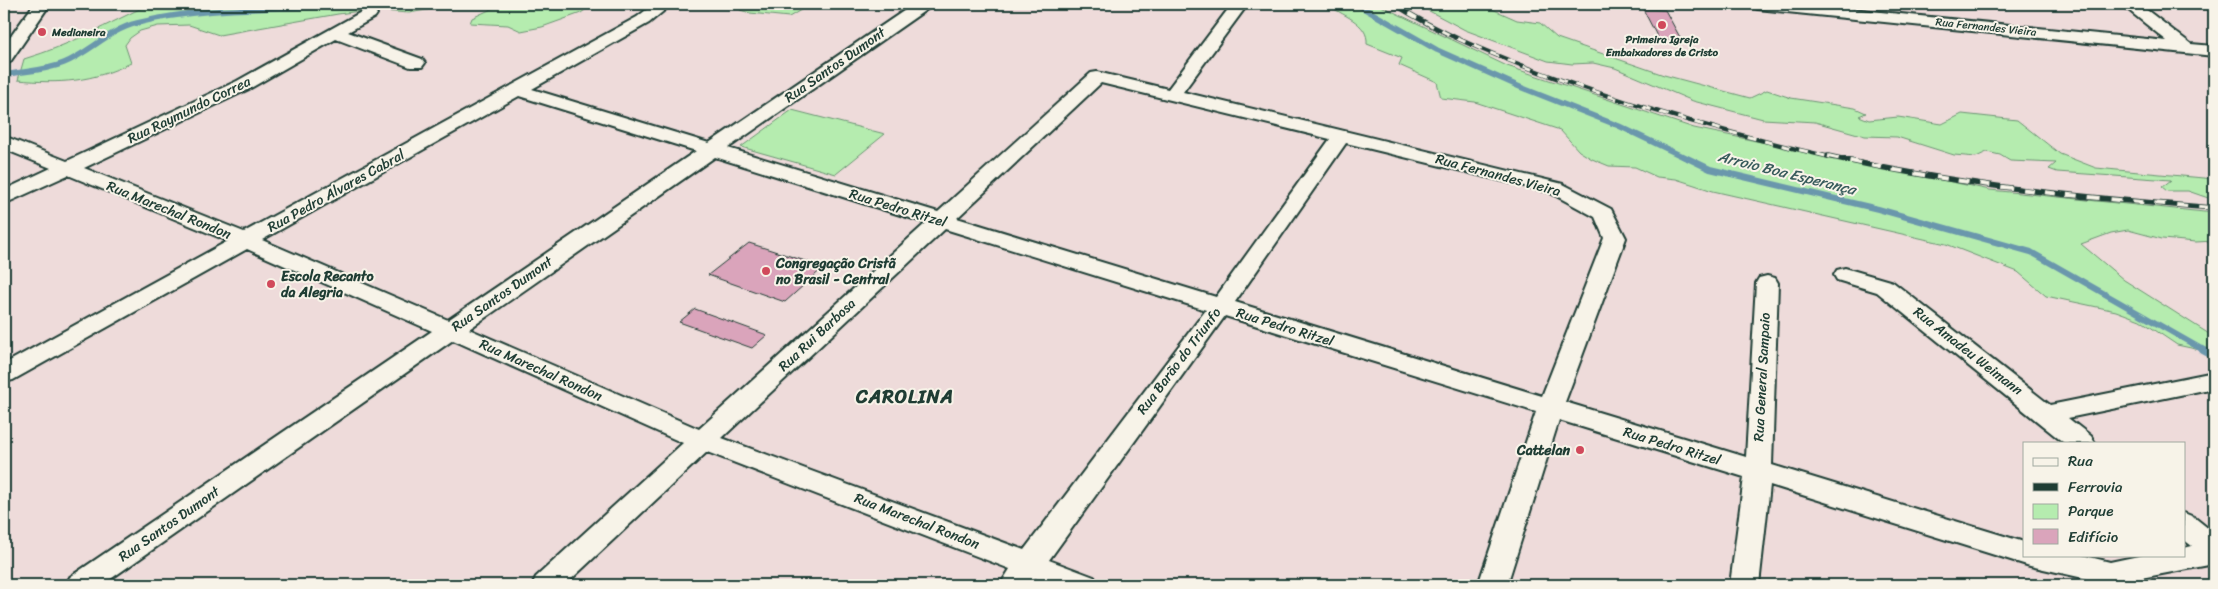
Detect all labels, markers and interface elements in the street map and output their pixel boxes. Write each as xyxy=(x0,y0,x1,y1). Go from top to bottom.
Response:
street label: Rua Fernandes Vieira xyxy=(1935,12,2038,42)
marker: Primeira Igreja Embaixadores de Cristo xyxy=(1656,19,1668,31)
street label: Rua Santos Dumont xyxy=(779,20,892,109)
place label: Medianeira xyxy=(51,23,106,42)
marker: Medianeira xyxy=(36,26,48,38)
place label: Primeira Igreja Embaixadores de Cristo xyxy=(1606,30,1719,62)
street label: Rua Raymundo Correa xyxy=(123,69,256,151)
street label: Rua Pedro Alvares Cabral xyxy=(262,142,410,239)
water label: Arroio Boa Esperança xyxy=(1715,143,1861,203)
street label: Rua Fernandes Vieira xyxy=(1433,146,1563,204)
street label: Rua Marechal Rondon xyxy=(103,174,236,247)
street label: Rua Pedro Ritzel xyxy=(846,181,951,235)
street label: Rua Santos Dumont xyxy=(446,249,559,338)
place label: Congregação Cristã no Brasil - Central xyxy=(775,251,897,292)
place label: Escola Recanto da Alegria xyxy=(281,264,374,305)
marker: Congregação Cristã no Brasil - Central xyxy=(760,265,772,277)
marker: Escola Recanto da Alegria xyxy=(265,278,277,290)
street label: Rua Rui Barbosa xyxy=(772,292,862,378)
street label: Rua Pedro Ritzel xyxy=(1233,300,1338,354)
street label: Rua Amadeu Weimann xyxy=(1908,300,2029,402)
street label: Rua Barão do Triunfo xyxy=(1130,302,1228,420)
street label: Rua General Sampaio xyxy=(1746,312,1778,442)
street label: Rua Marechal Rondon xyxy=(475,332,607,409)
district label: CAROLINA xyxy=(855,380,954,413)
street label: Rua Pedro Ritzel xyxy=(1620,419,1725,473)
place label: Cattelan xyxy=(1516,438,1570,463)
legend xyxy=(2023,442,2186,556)
marker: Cattelan xyxy=(1574,444,1586,456)
text: Rua xyxy=(2068,448,2093,474)
text: Ferrovia xyxy=(2068,474,2123,500)
street label: Rua Santos Dumont xyxy=(113,479,226,568)
street label: Rua Marechal Rondon xyxy=(851,486,984,557)
text: Parque xyxy=(2068,498,2113,524)
text: Edifício xyxy=(2068,524,2119,550)

